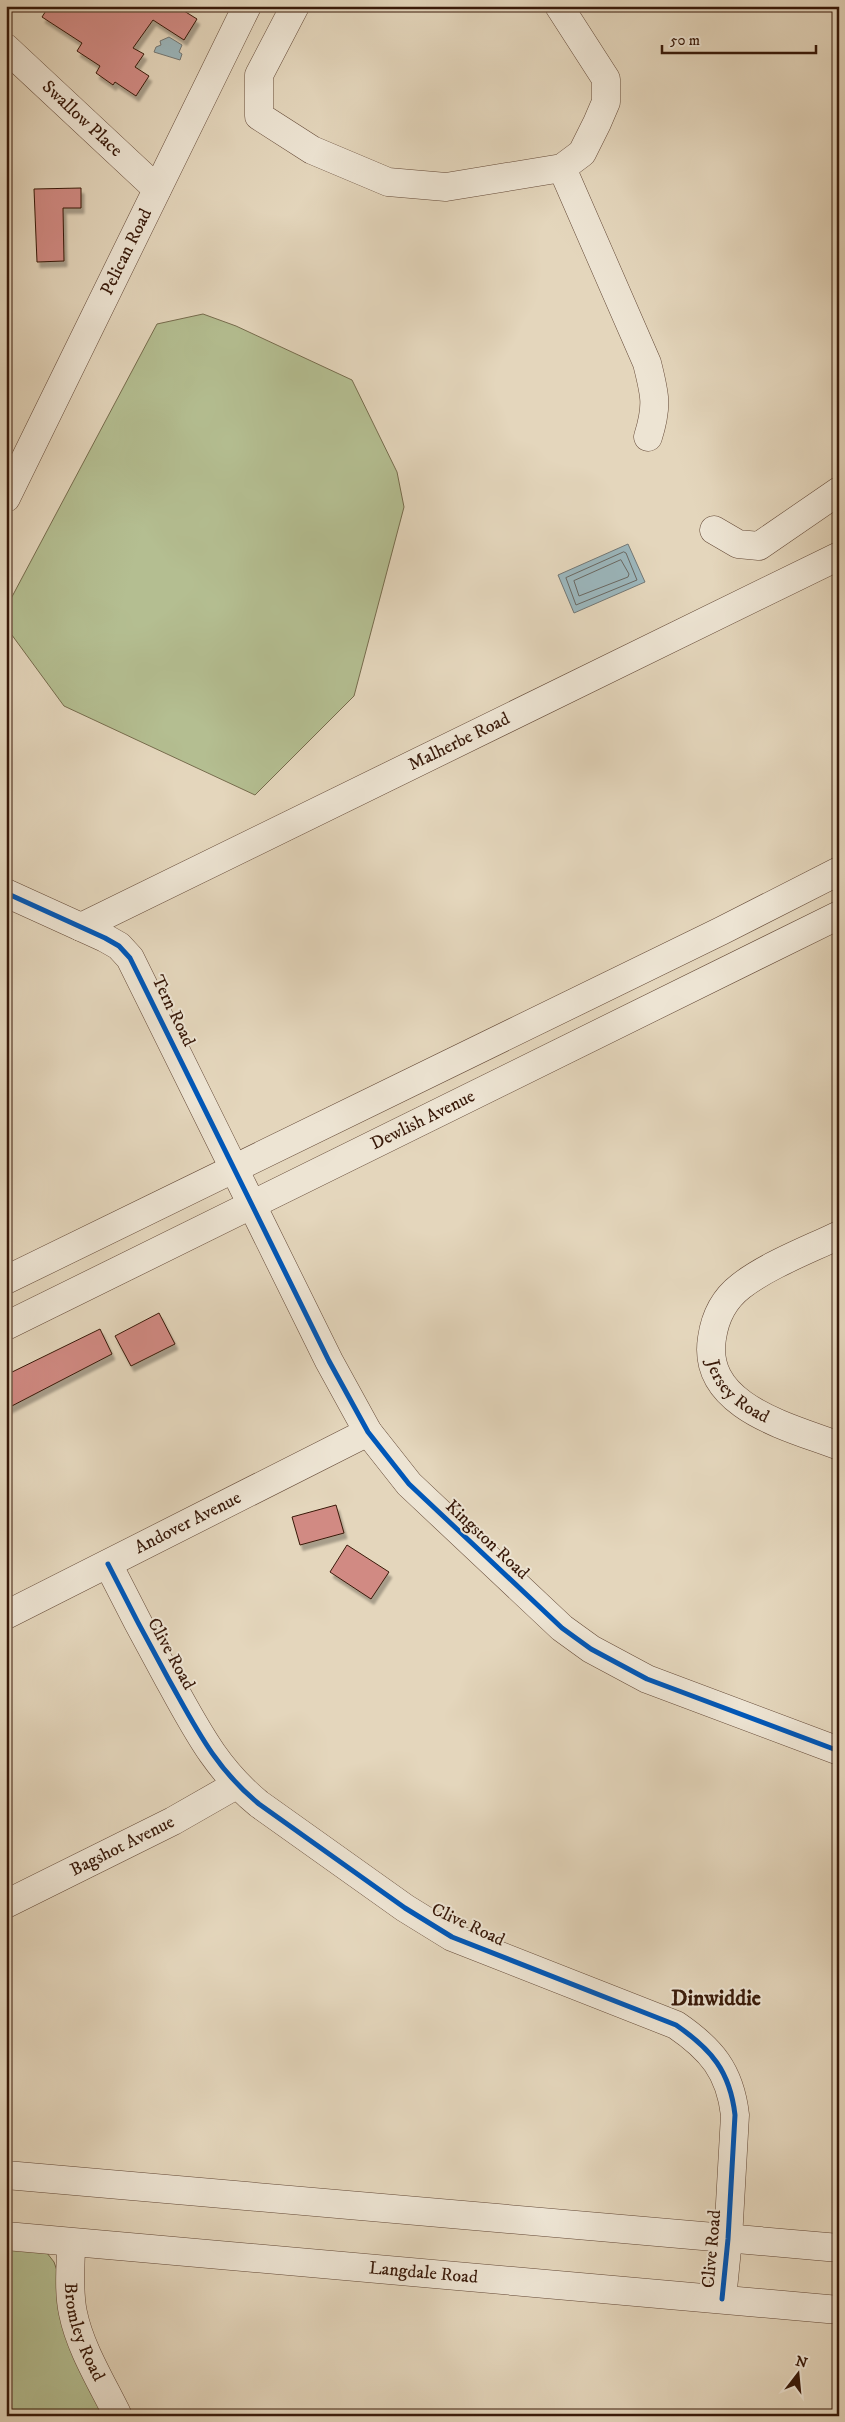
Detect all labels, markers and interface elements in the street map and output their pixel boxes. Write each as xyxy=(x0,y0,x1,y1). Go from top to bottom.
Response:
scale bar xyxy=(662,22,816,54)
text: 50 m xyxy=(670,31,700,50)
street label: Swallow Place xyxy=(37,76,127,162)
street label: Pelican Road xyxy=(96,205,157,299)
street label: Malherbe Road xyxy=(405,708,513,776)
street label: Tern Road xyxy=(146,972,200,1050)
street label: Dewlish Avenue xyxy=(367,1085,479,1155)
street label: Jersey Road xyxy=(701,1356,773,1429)
street label: Andover Avenue xyxy=(131,1487,245,1559)
street label: Kingston Road xyxy=(441,1496,533,1584)
street label: Clive Road xyxy=(142,1614,200,1694)
street label: Bagshot Avenue xyxy=(67,1811,178,1881)
street label: Clive Road xyxy=(428,1898,508,1952)
district label: Dinwiddie xyxy=(671,1985,761,2012)
street label: Clive Road xyxy=(698,2209,726,2289)
street label: Langdale Road xyxy=(368,2257,479,2289)
street label: Bromley Road xyxy=(59,2282,109,2385)
north arrow xyxy=(772,2350,822,2400)
text: N xyxy=(793,2352,810,2373)

